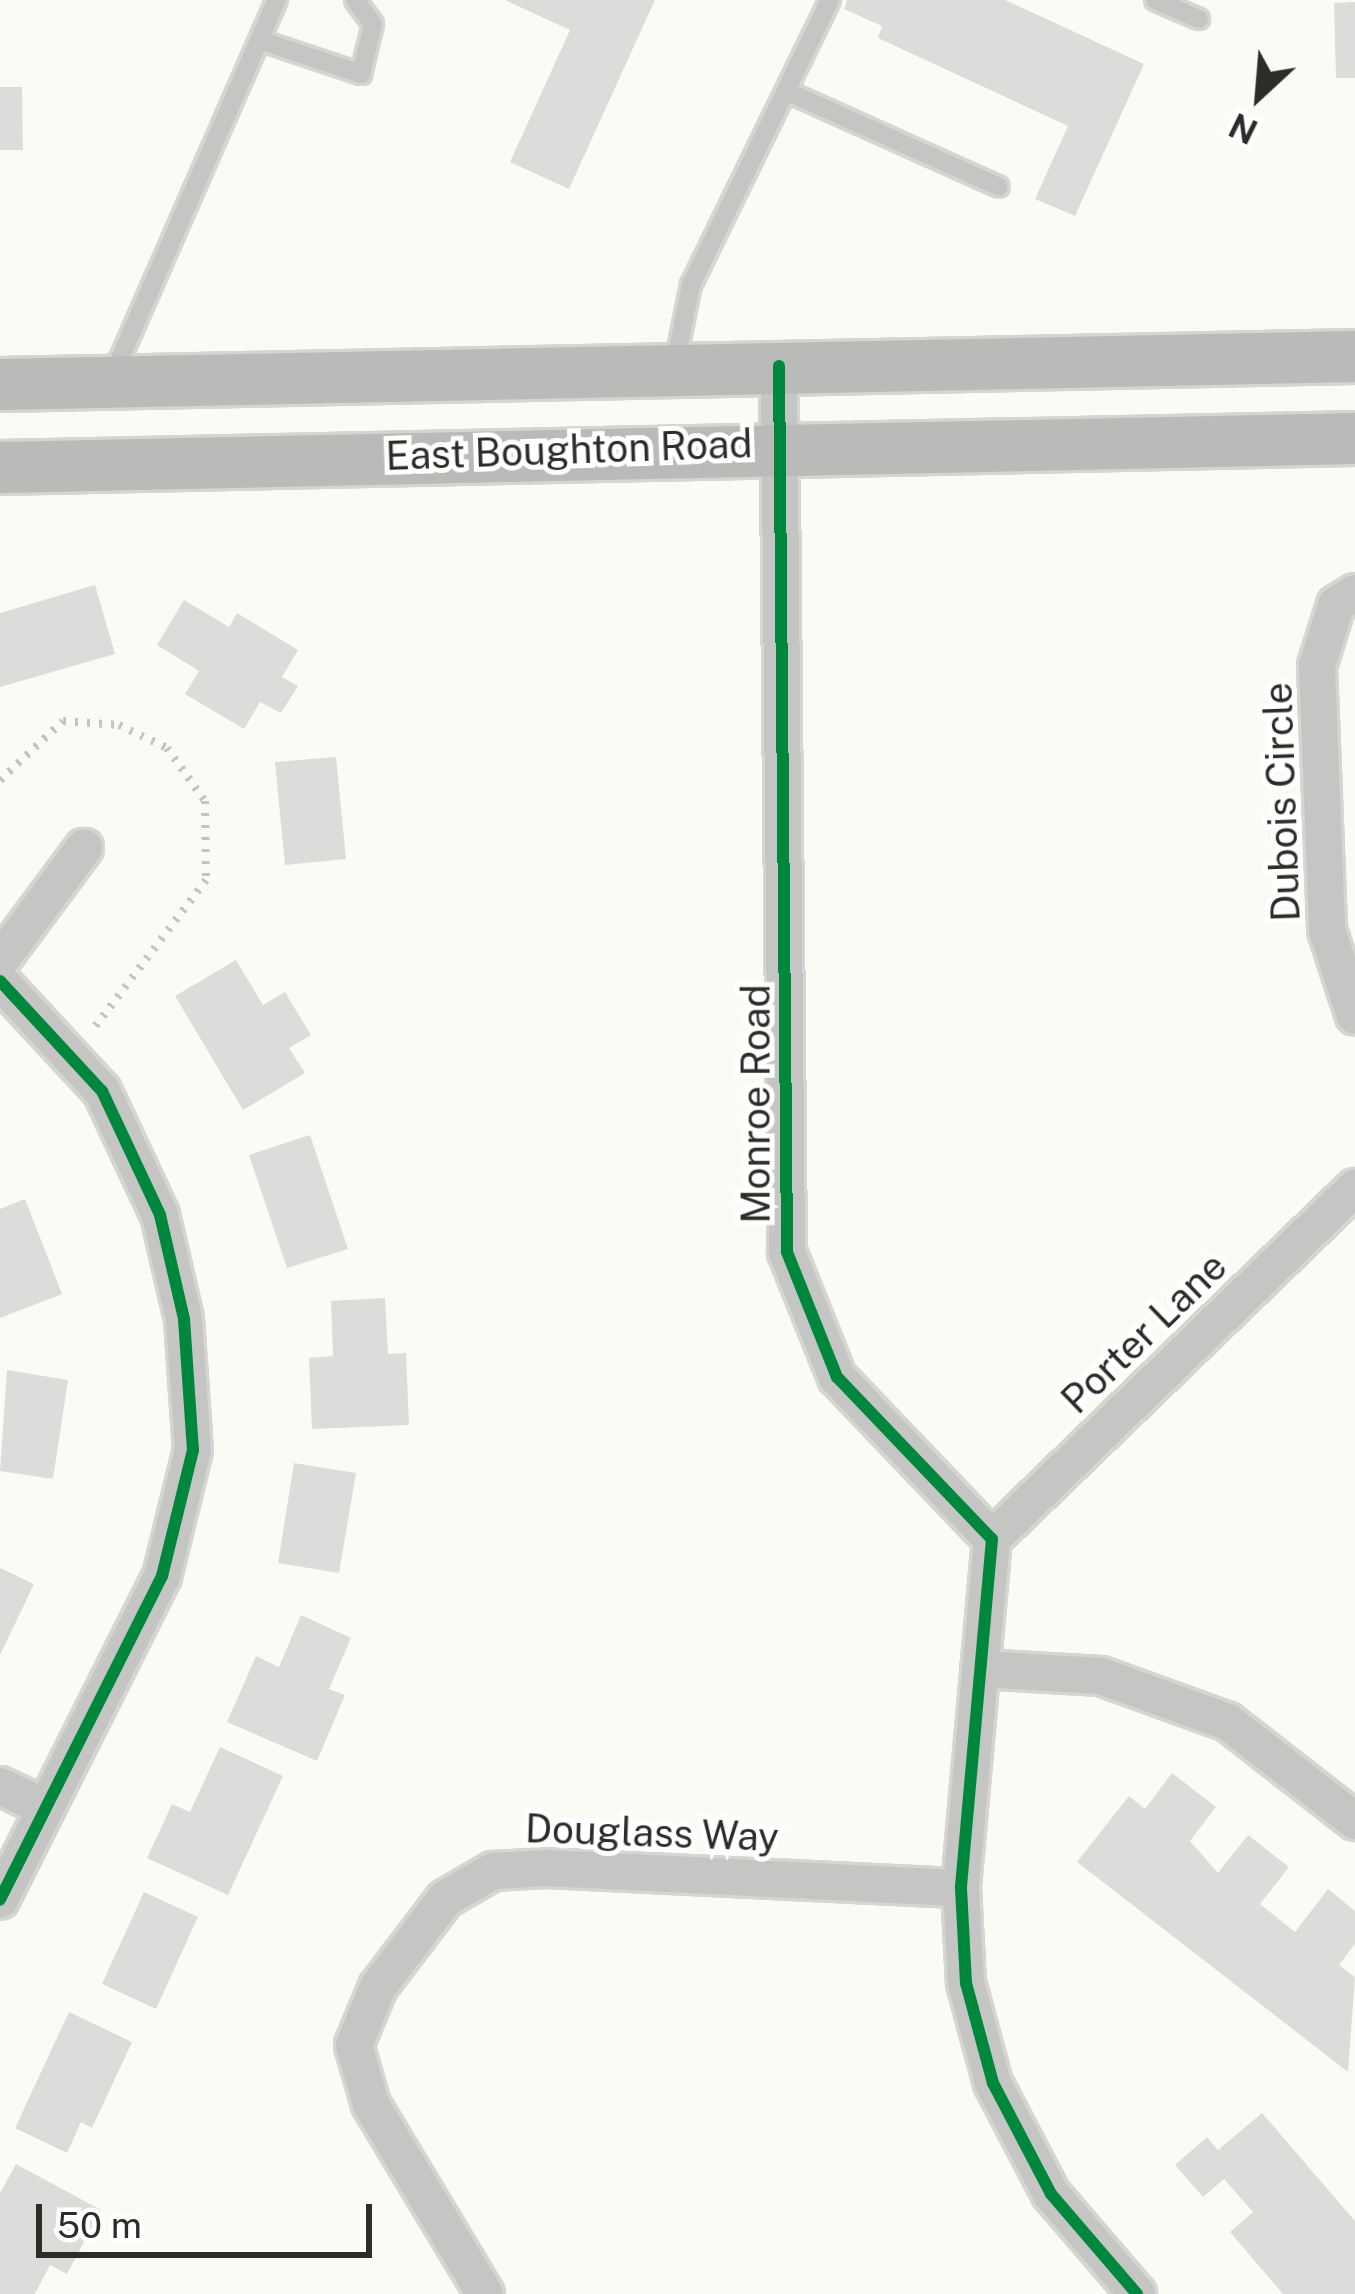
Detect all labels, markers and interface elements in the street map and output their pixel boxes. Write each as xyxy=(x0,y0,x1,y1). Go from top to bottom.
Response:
north arrow xyxy=(1199,36,1319,156)
text: N xyxy=(1223,106,1263,151)
street label: East Boughton Road xyxy=(385,420,753,480)
street label: Dubois Circle xyxy=(1254,681,1310,923)
street label: Monroe Road xyxy=(733,984,779,1224)
street label: Porter Lane xyxy=(1052,1243,1236,1423)
street label: Douglass Way xyxy=(524,1805,780,1861)
scale bar xyxy=(42,2180,378,2254)
text: 50 m xyxy=(57,2204,142,2246)

